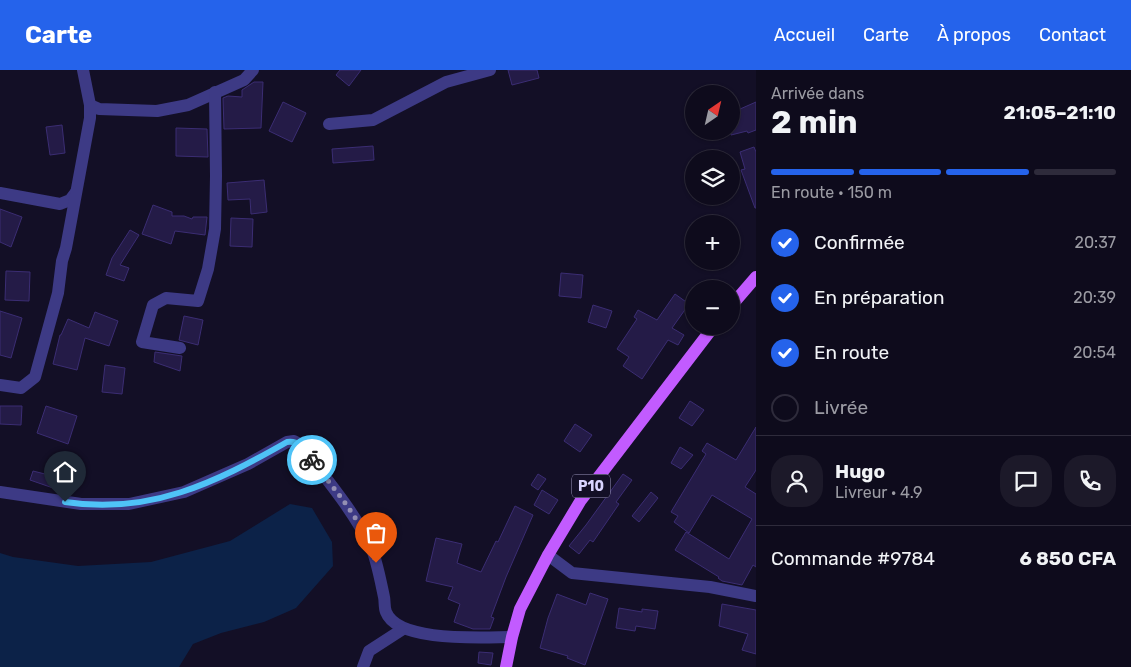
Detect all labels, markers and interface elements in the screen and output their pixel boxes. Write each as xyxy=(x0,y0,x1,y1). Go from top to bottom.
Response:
text: Carte xyxy=(25,21,92,49)
text: Accueil xyxy=(774,24,835,46)
text: Carte xyxy=(863,24,909,46)
text: À propos xyxy=(937,24,1011,46)
text: Contact xyxy=(1039,24,1106,46)
text: Arrivée dans xyxy=(771,84,864,103)
north arrow xyxy=(685,85,740,140)
map controls xyxy=(685,85,740,335)
text: 21:05–21:10 xyxy=(1003,101,1116,124)
text: 2 min xyxy=(771,103,858,141)
button: layers xyxy=(685,150,740,205)
text: En route · 150 m xyxy=(771,183,892,202)
button: + xyxy=(685,215,740,270)
icon: check xyxy=(771,229,799,257)
text: Confirmée xyxy=(814,231,905,254)
text: 20:37 xyxy=(1075,233,1116,252)
button: − xyxy=(685,280,740,335)
icon: check xyxy=(771,284,799,312)
text: En préparation xyxy=(814,286,944,309)
text: 20:39 xyxy=(1073,288,1116,307)
icon: check xyxy=(771,339,799,367)
text: En route xyxy=(814,341,889,364)
text: 20:54 xyxy=(1073,343,1116,362)
text: Livrée xyxy=(814,396,868,419)
courier xyxy=(287,435,337,485)
icon: bike xyxy=(298,446,326,474)
pin xyxy=(44,451,86,502)
button: person xyxy=(771,455,823,507)
button: chat xyxy=(1000,455,1052,507)
button: phone xyxy=(1064,455,1116,507)
icon: home xyxy=(51,458,79,486)
text: Hugo xyxy=(835,460,885,483)
road number: P10 xyxy=(572,474,610,498)
text: Livreur · 4.9 xyxy=(835,483,923,502)
pin xyxy=(355,512,397,563)
icon: bag xyxy=(362,519,390,547)
text: Commande #9784 xyxy=(771,547,935,570)
text: 6 850 CFA xyxy=(1020,547,1116,570)

